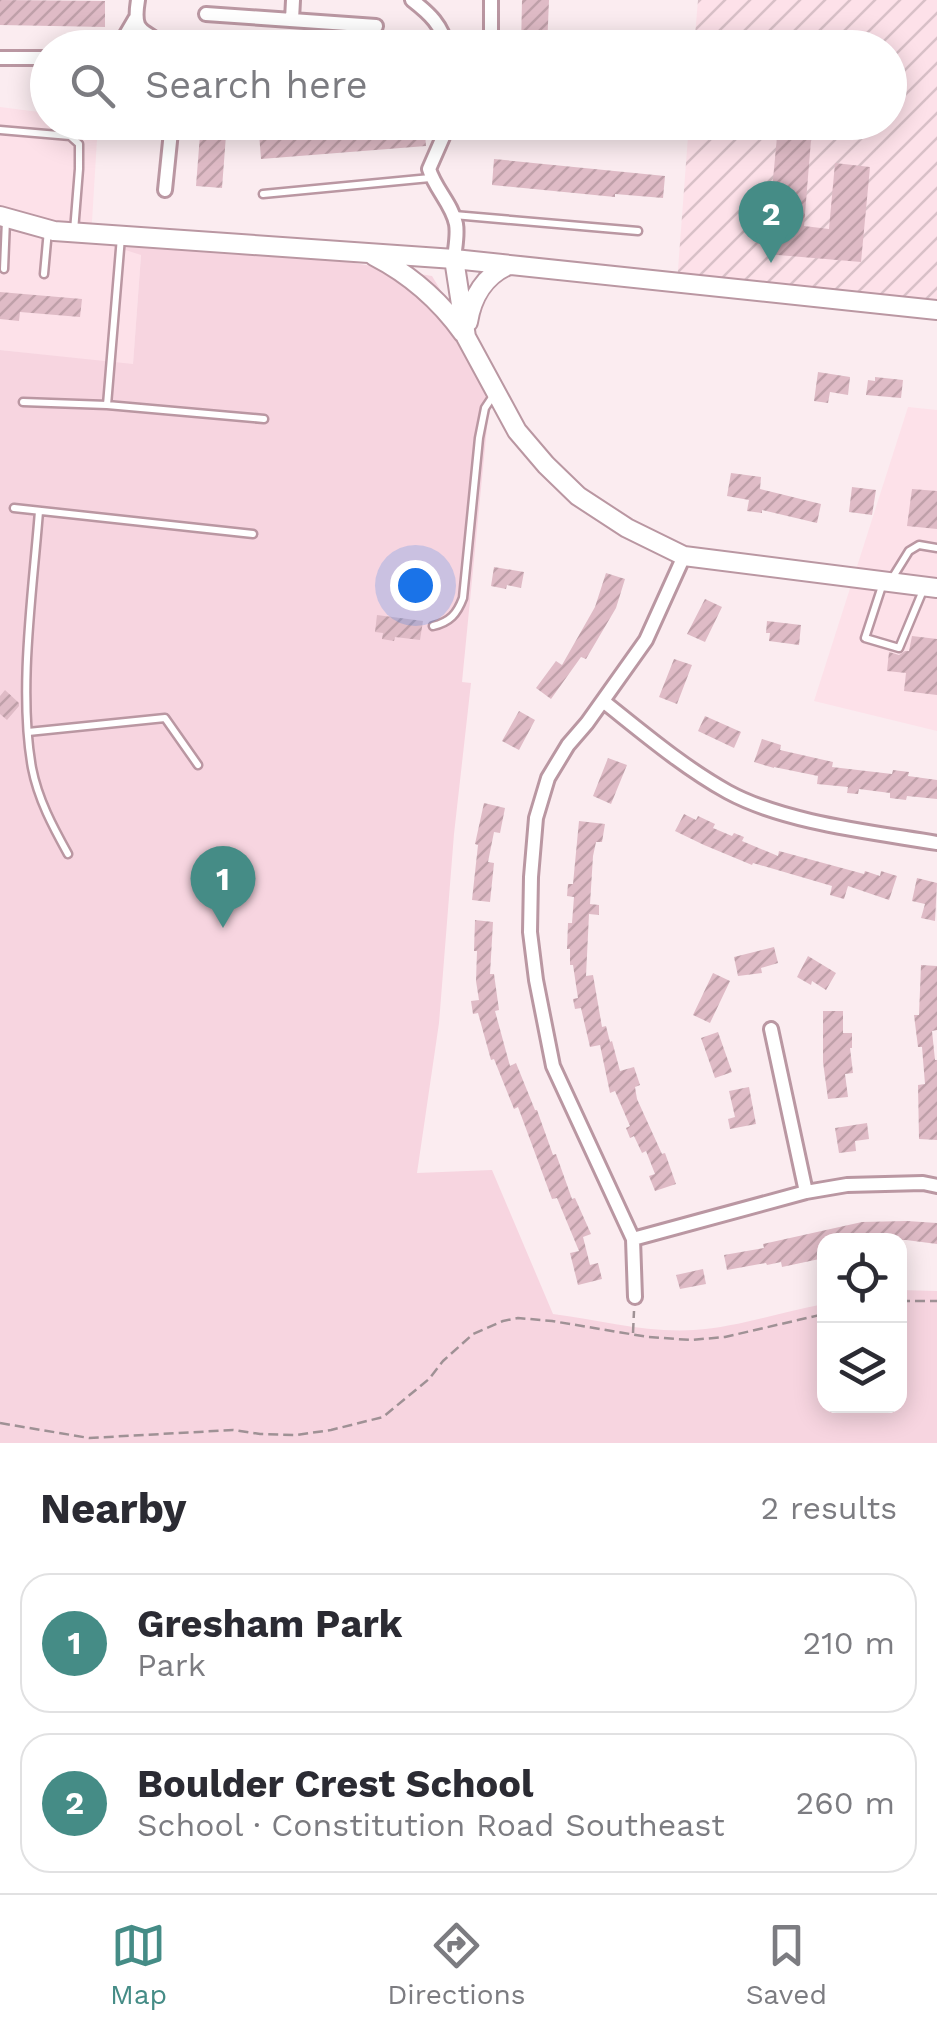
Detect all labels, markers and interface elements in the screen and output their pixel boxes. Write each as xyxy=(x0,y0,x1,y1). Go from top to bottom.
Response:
search box xyxy=(30,30,907,140)
icon: search xyxy=(65,58,120,113)
text: Search here xyxy=(145,63,368,107)
pin: 2 xyxy=(738,180,804,263)
your location xyxy=(390,560,441,611)
pin: 1 xyxy=(190,846,256,928)
map controls xyxy=(817,1233,907,1413)
button: locate xyxy=(817,1233,907,1323)
button: layers xyxy=(817,1323,907,1413)
text: Nearby xyxy=(40,1484,187,1533)
text: 2 results xyxy=(760,1489,897,1527)
text: Gresham Park xyxy=(137,1602,402,1646)
text: 1 xyxy=(68,1624,81,1662)
text: 210 m xyxy=(803,1624,895,1662)
text: Park xyxy=(137,1646,206,1684)
text: Boulder Crest School xyxy=(137,1762,533,1806)
text: 2 xyxy=(65,1784,84,1822)
text: 260 m xyxy=(796,1784,895,1822)
text: School · Constitution Road Southeast xyxy=(137,1806,725,1844)
tab: Map xyxy=(110,1918,167,2011)
tab: Directions xyxy=(387,1918,526,2011)
tab: Saved xyxy=(746,1918,827,2011)

